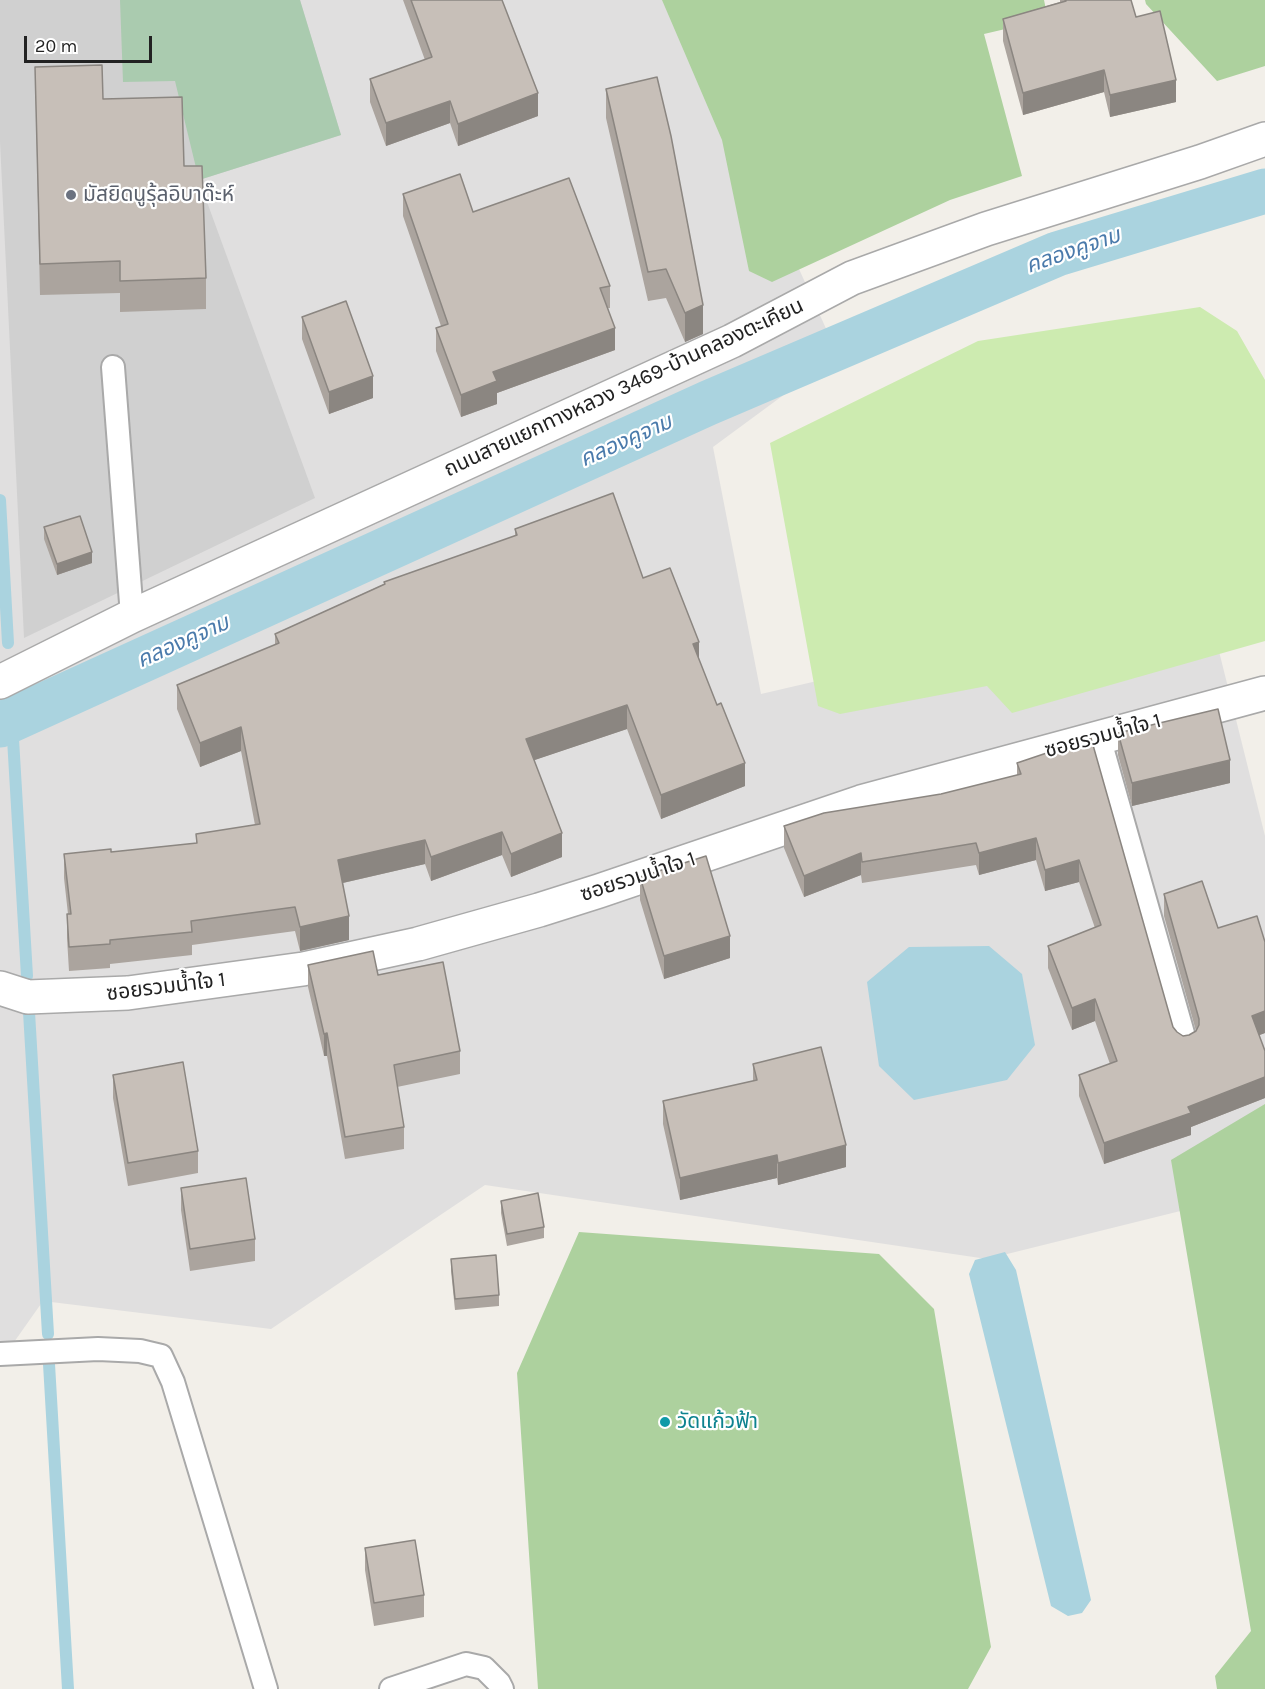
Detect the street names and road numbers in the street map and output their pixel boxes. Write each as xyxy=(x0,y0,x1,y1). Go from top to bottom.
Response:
street label: ถนนสายแยกทางหลวง 3469-บ้านคลองตะเคียน xyxy=(440,293,808,483)
street label: ซอยรวมน้ำใจ 1 xyxy=(1042,708,1164,764)
street label: ซอยรวมน้ำใจ 1 xyxy=(577,847,699,907)
street label: ซอยรวมน้ำใจ 1 xyxy=(105,967,227,1007)

